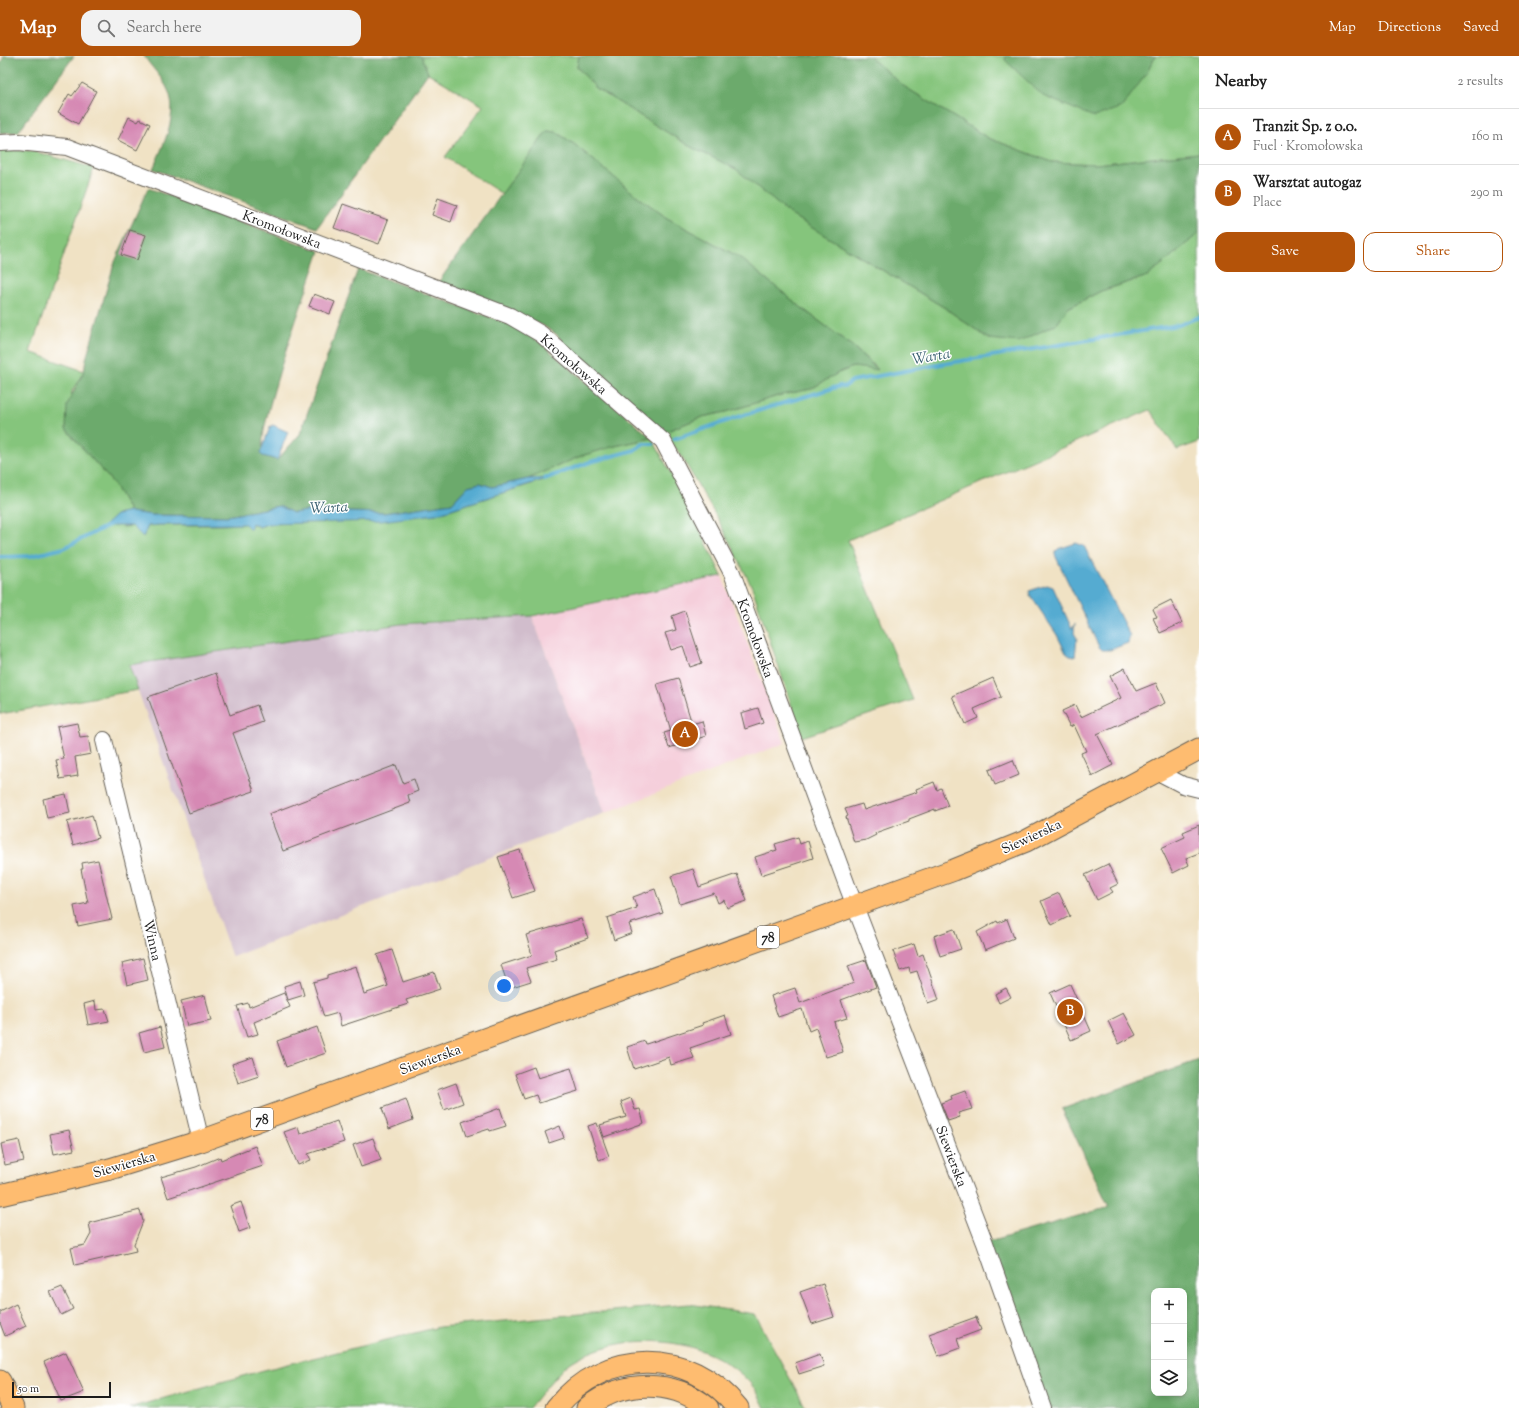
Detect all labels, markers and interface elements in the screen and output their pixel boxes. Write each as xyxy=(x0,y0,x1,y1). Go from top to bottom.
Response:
search box xyxy=(81,10,361,46)
text: Map xyxy=(20,15,57,42)
icon: search xyxy=(95,17,117,39)
text: Search here xyxy=(127,18,202,39)
text: Map xyxy=(1329,18,1356,38)
text: Directions xyxy=(1378,18,1441,38)
text: Saved xyxy=(1463,18,1499,38)
text: Nearby xyxy=(1215,70,1267,94)
text: 2 results xyxy=(1458,73,1503,91)
text: Tranzit Sp. z o.o. xyxy=(1253,117,1357,138)
text: A xyxy=(1223,128,1233,146)
text: 160 m xyxy=(1472,128,1503,146)
text: Fuel · Kromołowska xyxy=(1253,138,1363,156)
text: Warsztat autogaz xyxy=(1253,173,1361,194)
text: B xyxy=(1224,184,1232,202)
text: 290 m xyxy=(1470,184,1503,202)
text: Place xyxy=(1253,194,1282,212)
street label: Kromołowska xyxy=(239,207,324,255)
button: Save xyxy=(1215,232,1355,272)
button: Share xyxy=(1363,232,1503,272)
street label: Kromołowska xyxy=(535,331,611,401)
water label: Warta xyxy=(911,344,952,371)
water label: Warta xyxy=(309,497,349,520)
street label: Kromołowska xyxy=(731,596,778,682)
pin: A xyxy=(672,719,698,749)
street label: Siewierska xyxy=(998,815,1066,860)
street label: Winna xyxy=(137,918,166,964)
road number: 78 xyxy=(757,926,779,948)
your location xyxy=(494,976,514,996)
pin: B xyxy=(1057,997,1083,1027)
street label: Siewierska xyxy=(397,1040,465,1081)
road number: 78 xyxy=(251,1108,273,1130)
street label: Siewierska xyxy=(929,1123,971,1191)
street label: Siewierska xyxy=(91,1147,159,1184)
map controls xyxy=(1151,1288,1187,1396)
button: + xyxy=(1151,1288,1187,1324)
button: − xyxy=(1151,1324,1187,1360)
button: layers xyxy=(1151,1360,1187,1396)
scale bar xyxy=(12,1380,111,1399)
text: 50 m xyxy=(18,1381,39,1397)

